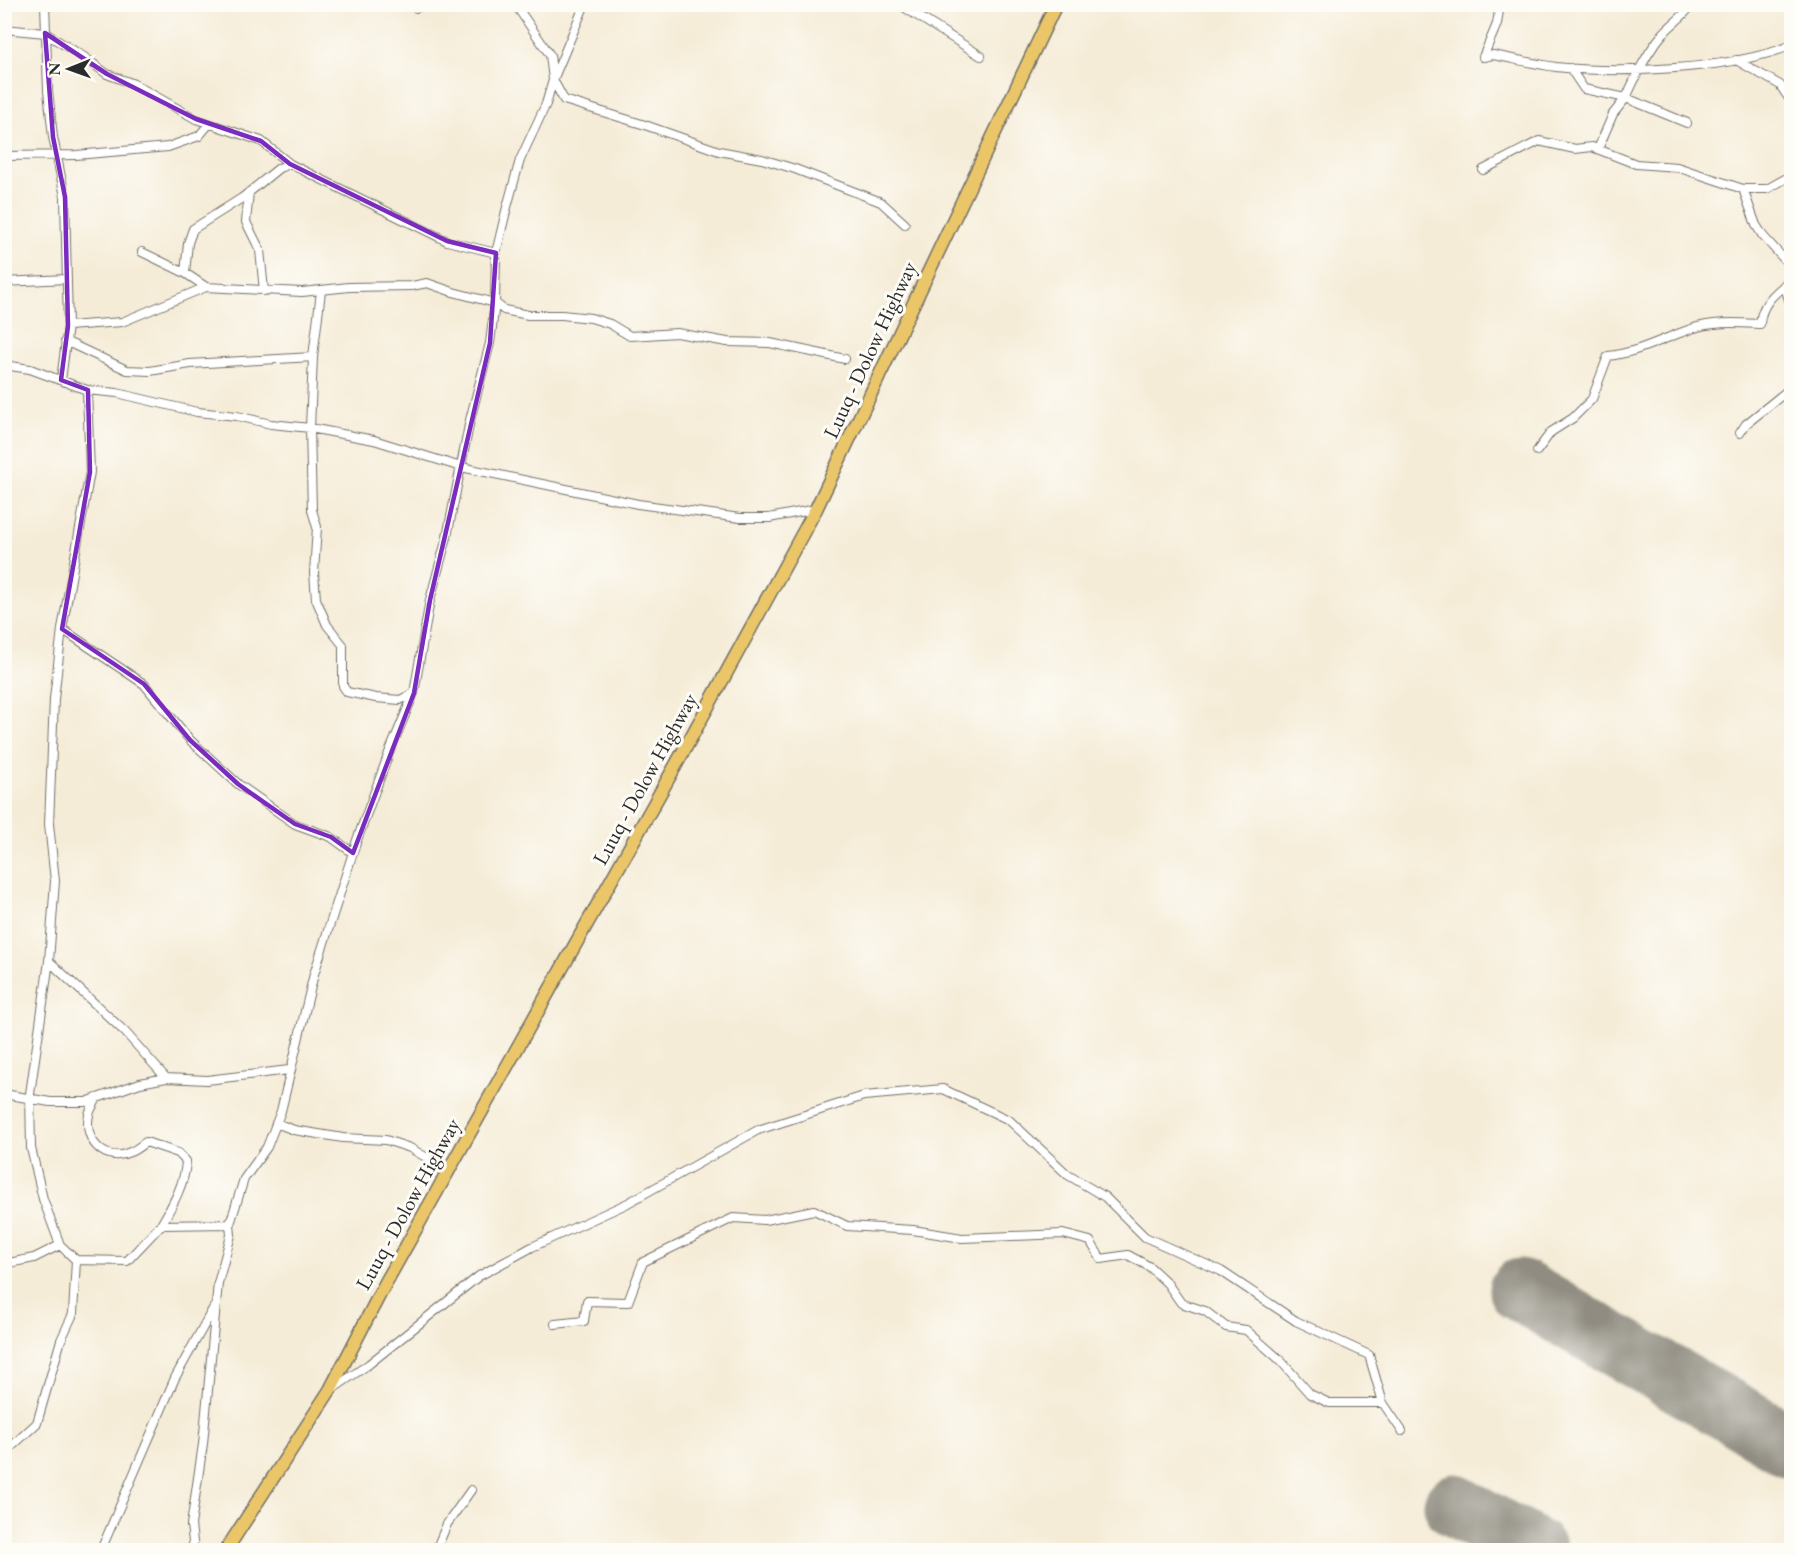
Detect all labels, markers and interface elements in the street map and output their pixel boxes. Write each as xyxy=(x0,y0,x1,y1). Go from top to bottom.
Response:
north arrow xyxy=(39,39,99,99)
text: N xyxy=(44,63,65,76)
street label: Luuq - Dolow Highway xyxy=(817,256,923,443)
street label: Luuq - Dolow Highway xyxy=(586,687,703,869)
street label: Luuq - Dolow Highway xyxy=(349,1112,466,1294)

